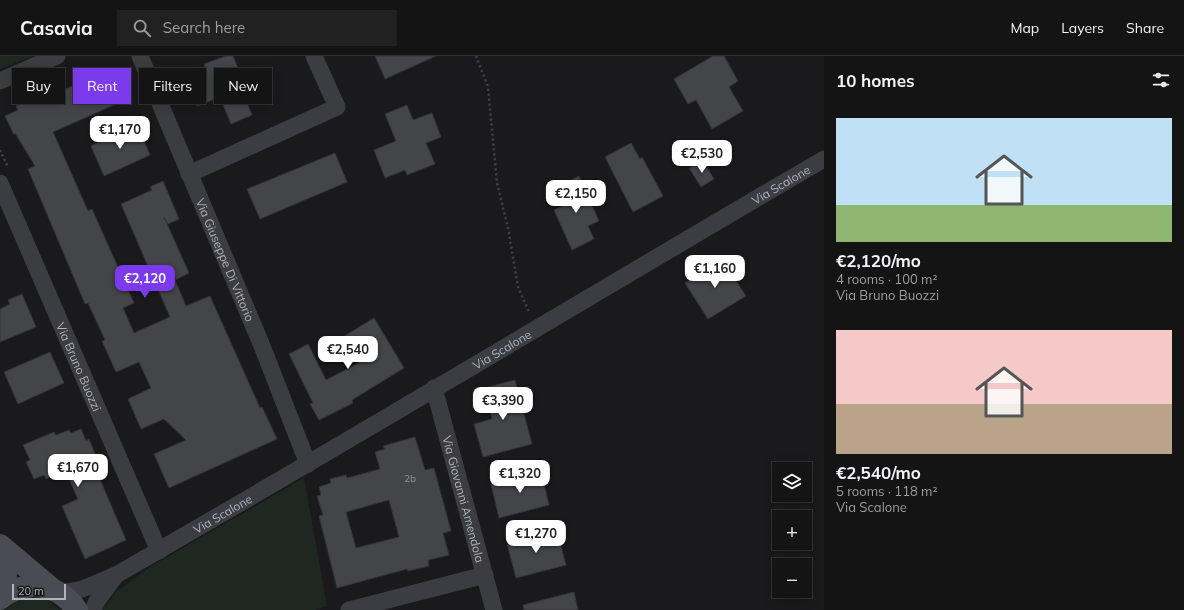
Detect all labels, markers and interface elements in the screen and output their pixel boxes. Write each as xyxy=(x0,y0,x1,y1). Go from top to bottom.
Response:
search box xyxy=(117,10,397,46)
text: Casavia xyxy=(20,16,93,40)
icon: search xyxy=(131,17,153,39)
text: Search here xyxy=(163,18,245,37)
text: Map xyxy=(1010,19,1039,37)
text: Layers xyxy=(1061,19,1104,37)
text: Share xyxy=(1126,19,1164,37)
chip: Buy xyxy=(12,68,65,104)
chip: Rent xyxy=(73,68,131,104)
chip: Filters xyxy=(139,68,206,104)
chip: New xyxy=(214,68,272,104)
icon: filters xyxy=(1150,69,1172,91)
text: 10 homes xyxy=(836,70,915,91)
pin: €1,170 xyxy=(87,116,153,150)
text: €1,170 xyxy=(99,121,141,137)
pin: €2,530 xyxy=(669,140,735,174)
icon: home xyxy=(968,144,1040,216)
text: €2,530 xyxy=(681,145,723,161)
street label: Via Scalone xyxy=(749,161,813,207)
pin: €2,150 xyxy=(543,180,609,214)
text: €2,150 xyxy=(555,185,597,201)
street label: Via Giuseppe Di Vittorio xyxy=(193,196,258,324)
text: €2,120/mo xyxy=(836,250,921,271)
pin: €1,160 xyxy=(682,255,748,289)
text: €1,160 xyxy=(694,260,736,276)
pin: €2,120 xyxy=(112,265,178,299)
text: €2,120 xyxy=(124,270,166,286)
text: 4 rooms · 100 m² xyxy=(836,271,937,287)
text: Via Bruno Buozzi xyxy=(836,287,939,303)
street label: Via Bruno Buozzi xyxy=(54,320,105,413)
street label: Via Scalone xyxy=(470,326,534,372)
pin: €2,540 xyxy=(315,336,381,370)
text: €2,540 xyxy=(327,341,369,357)
icon: home xyxy=(968,356,1040,428)
pin: €3,390 xyxy=(470,387,536,421)
text: €3,390 xyxy=(482,392,524,408)
street label: Via Giovanni Amendola xyxy=(440,434,488,564)
pin: €1,670 xyxy=(45,454,111,488)
text: €1,670 xyxy=(57,459,99,475)
pin: €1,320 xyxy=(487,460,553,494)
map controls xyxy=(772,462,812,598)
button: layers xyxy=(772,462,812,502)
text: €2,540/mo xyxy=(836,462,921,483)
text: €1,320 xyxy=(499,465,541,481)
house number: 2b xyxy=(404,472,416,485)
text: 5 rooms · 118 m² xyxy=(836,483,937,499)
street label: Via Scalone xyxy=(190,491,254,536)
text: Via Scalone xyxy=(836,499,907,515)
button: + xyxy=(772,510,812,550)
pin: €1,270 xyxy=(503,520,569,554)
text: €1,270 xyxy=(515,525,557,541)
button: − xyxy=(772,558,812,598)
scale bar xyxy=(12,582,66,601)
text: 20 m xyxy=(18,584,44,598)

